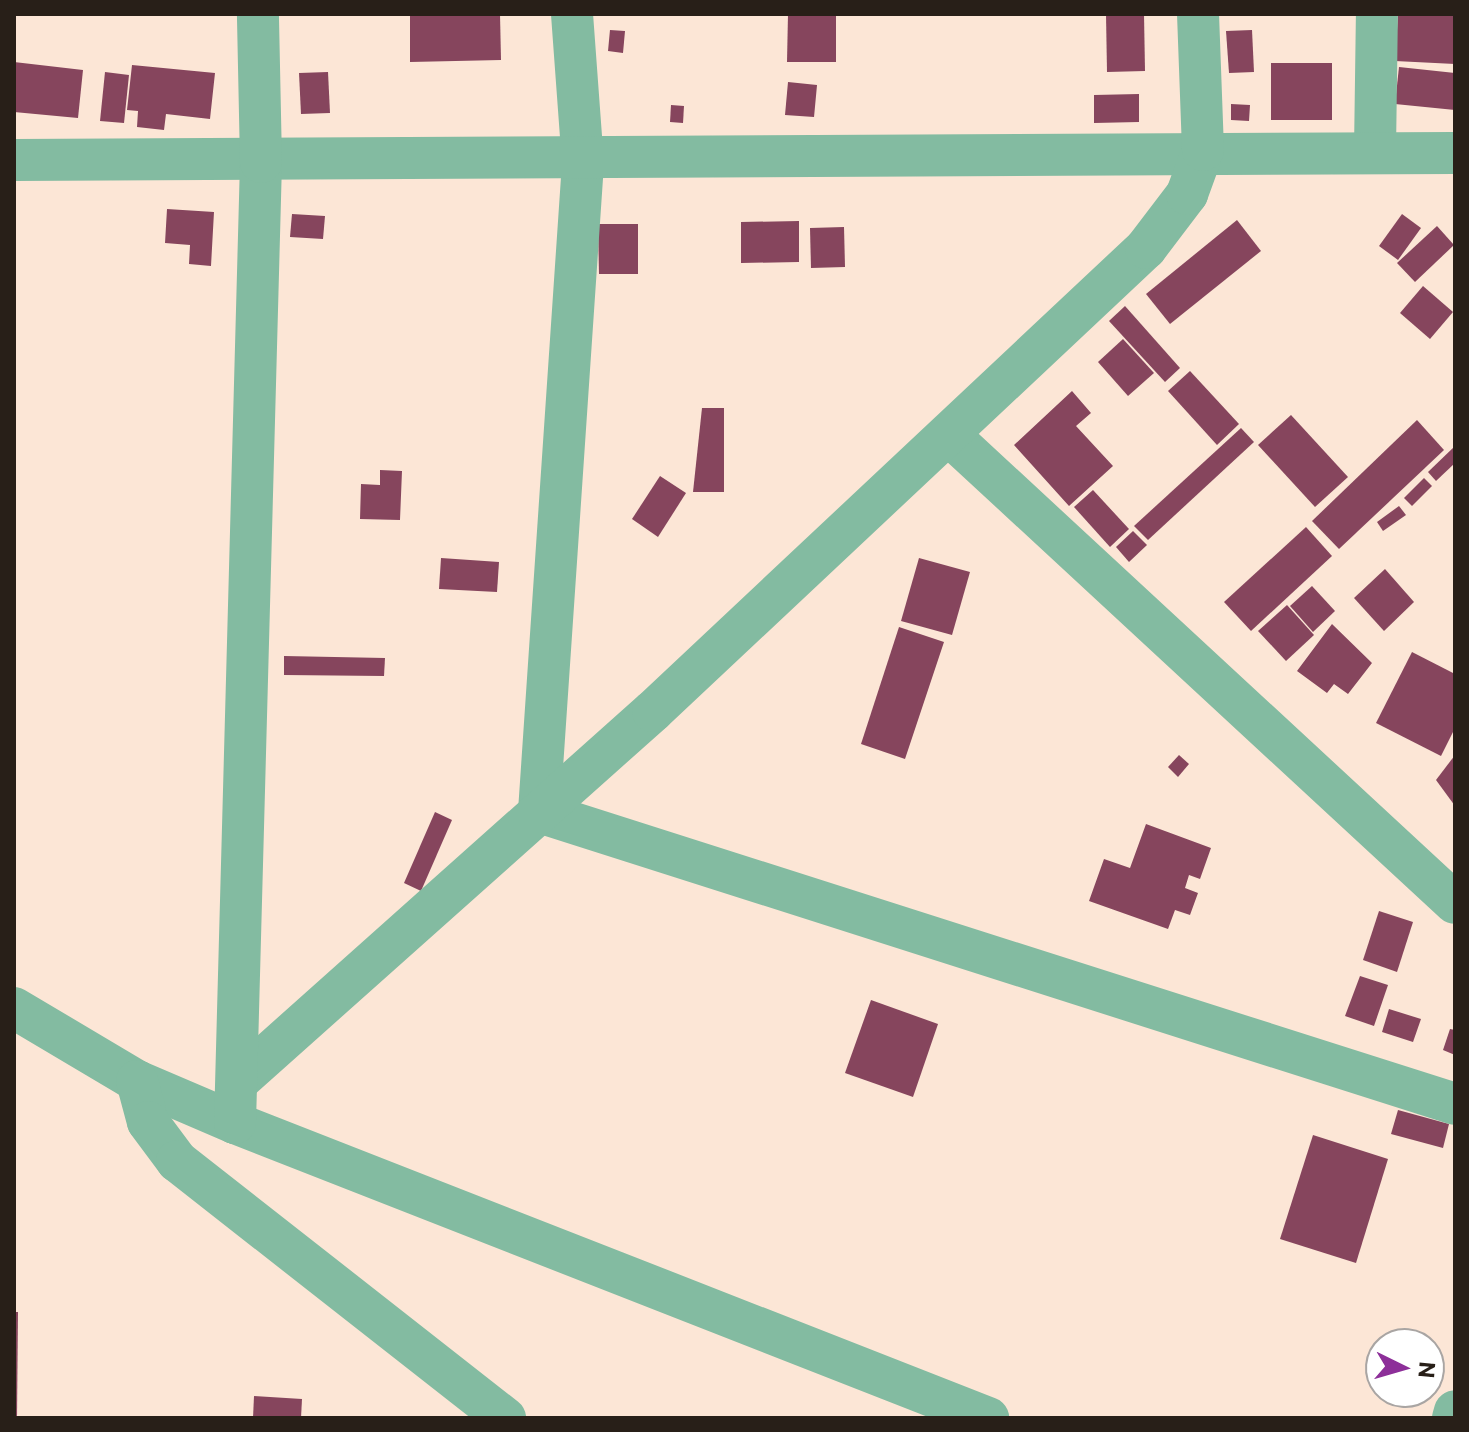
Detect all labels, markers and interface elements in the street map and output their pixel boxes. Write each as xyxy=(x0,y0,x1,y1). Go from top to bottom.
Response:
north arrow xyxy=(1365,1328,1445,1408)
text: N xyxy=(1413,1361,1442,1379)

